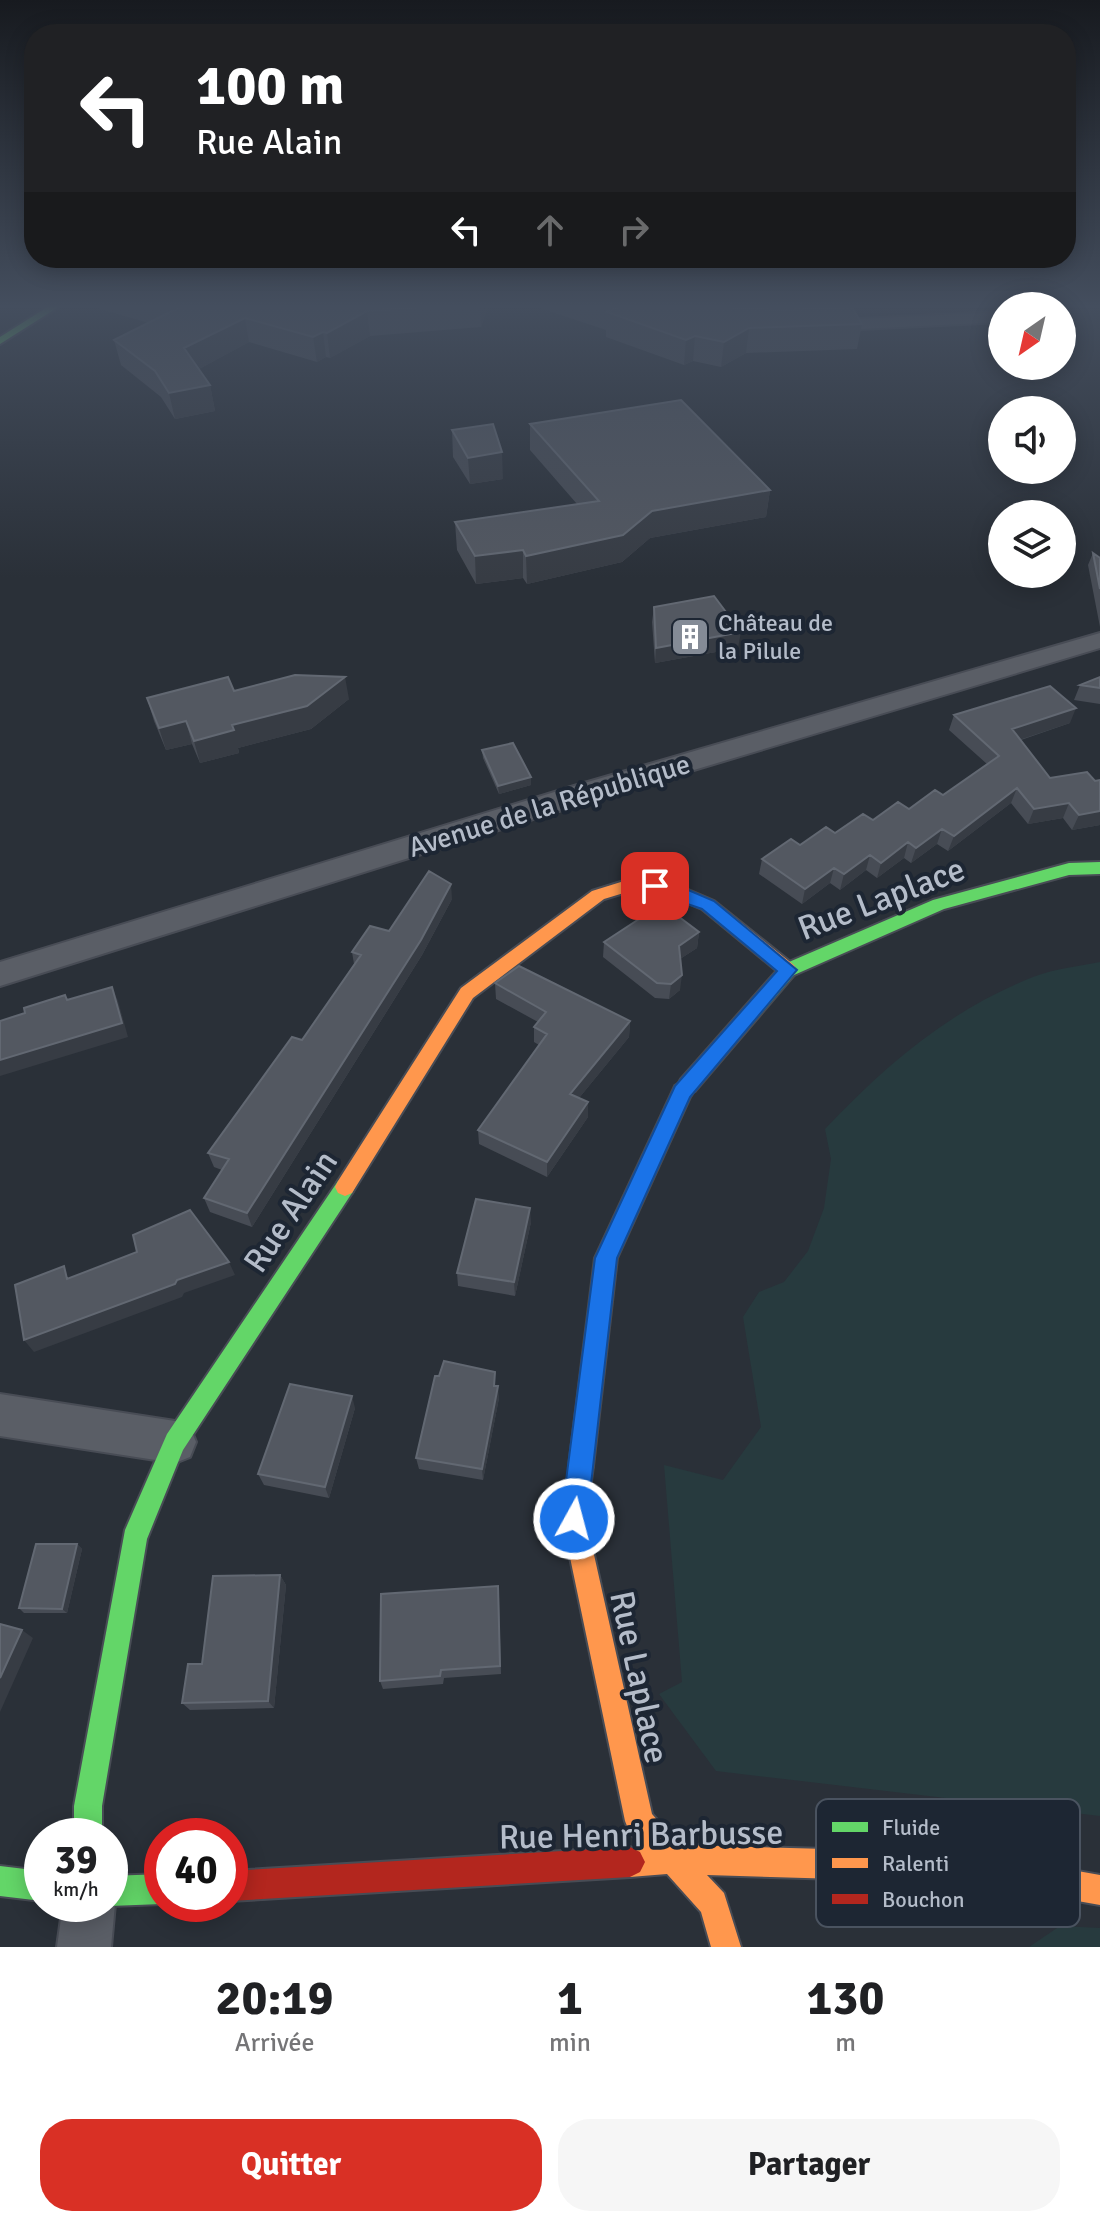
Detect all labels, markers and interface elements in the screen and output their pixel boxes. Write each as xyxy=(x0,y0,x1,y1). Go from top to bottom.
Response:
text: 100 m xyxy=(196,51,344,120)
icon: left xyxy=(64,56,168,160)
text: Rue Alain xyxy=(196,120,342,165)
icon: left xyxy=(444,208,488,252)
icon: ahead xyxy=(528,208,572,252)
icon: right xyxy=(612,208,656,252)
north arrow xyxy=(988,292,1076,380)
map controls xyxy=(988,292,1076,588)
button: sound xyxy=(988,396,1076,484)
button: layers xyxy=(988,500,1076,588)
place label: Château de la Pilule xyxy=(718,608,833,666)
building icon: Château de la Pilule xyxy=(669,616,711,658)
street label: Avenue de la République xyxy=(404,747,694,865)
street label: Rue Laplace xyxy=(792,848,971,950)
pin xyxy=(621,852,689,920)
icon: arrive xyxy=(633,864,677,908)
street label: Rue Alain xyxy=(235,1143,347,1281)
position arrow xyxy=(532,1477,616,1561)
street label: Rue Laplace xyxy=(600,1587,678,1767)
legend xyxy=(816,1799,1080,1927)
street label: Rue Henri Barbusse xyxy=(498,1812,784,1858)
text: Fluide xyxy=(882,1814,940,1841)
speed limit sign: 40 xyxy=(144,1818,248,1922)
text: 39 xyxy=(54,1835,98,1885)
text: Ralenti xyxy=(882,1850,949,1877)
text: km/h xyxy=(53,1877,99,1902)
text: Bouchon xyxy=(882,1886,965,1913)
text: 20:19 xyxy=(216,1969,333,2028)
text: 1 xyxy=(557,1969,583,2028)
text: 130 xyxy=(807,1969,884,2028)
text: Arrivée xyxy=(235,2027,314,2059)
text: min xyxy=(549,2027,591,2059)
text: m xyxy=(835,2027,856,2059)
button: Quitter xyxy=(40,2119,542,2211)
button: Partager xyxy=(558,2119,1060,2211)

